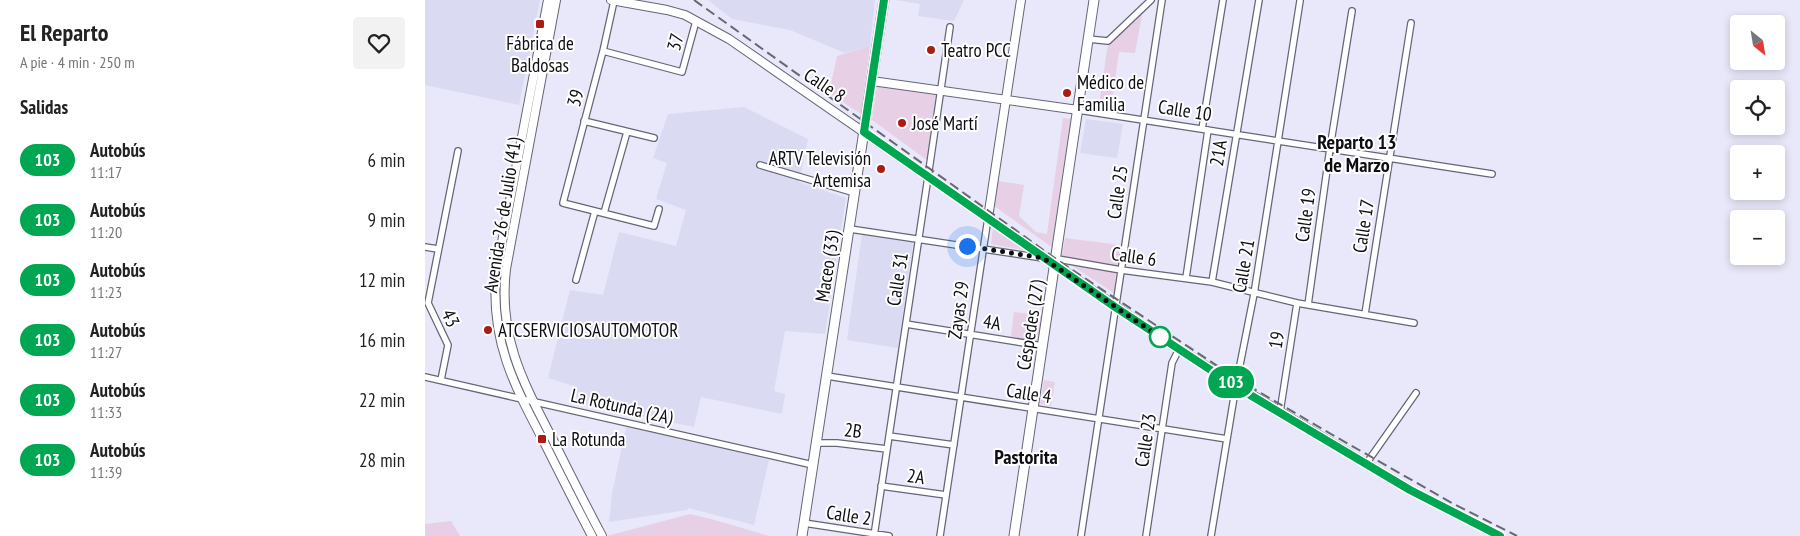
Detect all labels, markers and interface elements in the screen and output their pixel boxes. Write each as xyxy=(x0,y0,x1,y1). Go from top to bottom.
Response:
north arrow xyxy=(1730,15,1785,70)
map controls xyxy=(1730,15,1785,265)
text: El Reparto xyxy=(20,17,108,48)
button: heart xyxy=(353,17,405,69)
marker: Fábrica de Baldosas xyxy=(534,18,546,30)
place label: Fábrica de Baldosas xyxy=(506,31,574,77)
street label: 37 xyxy=(661,31,689,53)
place label: Teatro PCC xyxy=(941,38,1011,62)
marker: Teatro PCC xyxy=(925,44,937,56)
text: A pie · 4 min · 250 m xyxy=(20,52,135,72)
street label: Calle 8 xyxy=(799,62,851,108)
place label: Médico de Familia xyxy=(1077,70,1144,116)
button: locate xyxy=(1730,80,1785,135)
street label: 39 xyxy=(561,87,589,109)
marker: Médico de Familia xyxy=(1061,87,1073,99)
street label: Calle 10 xyxy=(1157,94,1213,126)
text: Salidas xyxy=(20,95,68,119)
place label: José Martí xyxy=(911,111,978,135)
marker: José Martí xyxy=(896,117,908,129)
district label: Reparto 13 de Marzo xyxy=(1317,129,1397,178)
street label: Avenida 26 de Julio (41) xyxy=(478,135,526,294)
text: Autobús xyxy=(90,138,146,162)
street label: 21A xyxy=(1204,138,1232,168)
button: + xyxy=(1730,145,1785,200)
place label: ARTV Televisión Artemisa xyxy=(769,146,871,192)
text: 103 xyxy=(35,148,60,171)
text: 6 min xyxy=(368,148,405,172)
text: 11:17 xyxy=(90,162,122,182)
marker: ARTV Televisión Artemisa xyxy=(875,163,887,175)
street label: Calle 25 xyxy=(1101,164,1133,220)
street label: Calle 19 xyxy=(1289,187,1321,243)
text: Autobús xyxy=(90,198,146,222)
street label: Calle 17 xyxy=(1347,198,1379,254)
text: 103 xyxy=(35,208,60,231)
text: 9 min xyxy=(368,208,405,232)
button: − xyxy=(1730,210,1785,265)
text: 11:20 xyxy=(90,222,122,242)
street label: Maceo (33) xyxy=(810,228,845,303)
your location xyxy=(955,234,980,259)
street label: Calle 21 xyxy=(1227,237,1259,295)
street label: Calle 6 xyxy=(1110,241,1158,271)
street label: Calle 31 xyxy=(881,251,913,307)
text: Autobús xyxy=(90,258,146,282)
text: 103 xyxy=(35,268,60,291)
text: 12 min xyxy=(359,268,405,292)
street label: Céspedes (27) xyxy=(1011,278,1049,372)
street label: Zayas 29 xyxy=(942,280,974,340)
text: 11:23 xyxy=(90,282,122,302)
street label: 43 xyxy=(437,305,465,331)
street label: 4A xyxy=(981,309,1003,335)
text: Autobús xyxy=(90,318,146,342)
place label: ATCSERVICIOSAUTOMOTOR xyxy=(498,318,678,342)
marker: ATCSERVICIOSAUTOMOTOR xyxy=(482,324,494,336)
unlabelled marker xyxy=(1149,326,1171,348)
text: 103 xyxy=(35,328,60,351)
text: 16 min xyxy=(359,328,405,352)
street label: 19 xyxy=(1263,330,1289,350)
text: 11:27 xyxy=(90,342,122,362)
line badge: 103 xyxy=(1202,366,1260,398)
text: 103 xyxy=(1218,370,1244,393)
text: Autobús xyxy=(90,378,146,402)
street label: Calle 4 xyxy=(1005,378,1054,408)
street label: La Rotunda (2A) xyxy=(569,383,676,430)
text: 103 xyxy=(35,388,60,411)
text: 22 min xyxy=(359,388,405,412)
text: 11:33 xyxy=(90,402,122,422)
street label: Calle 23 xyxy=(1129,412,1161,468)
street label: 2B xyxy=(843,417,863,443)
place label: La Rotunda xyxy=(552,427,625,451)
marker: La Rotunda xyxy=(536,433,548,445)
text: Autobús xyxy=(90,438,146,462)
district label: Pastorita xyxy=(994,444,1058,470)
text: 103 xyxy=(35,448,60,471)
text: 28 min xyxy=(359,448,405,472)
text: 11:39 xyxy=(90,462,122,482)
street label: 2A xyxy=(906,463,926,489)
street label: Calle 2 xyxy=(825,500,873,530)

